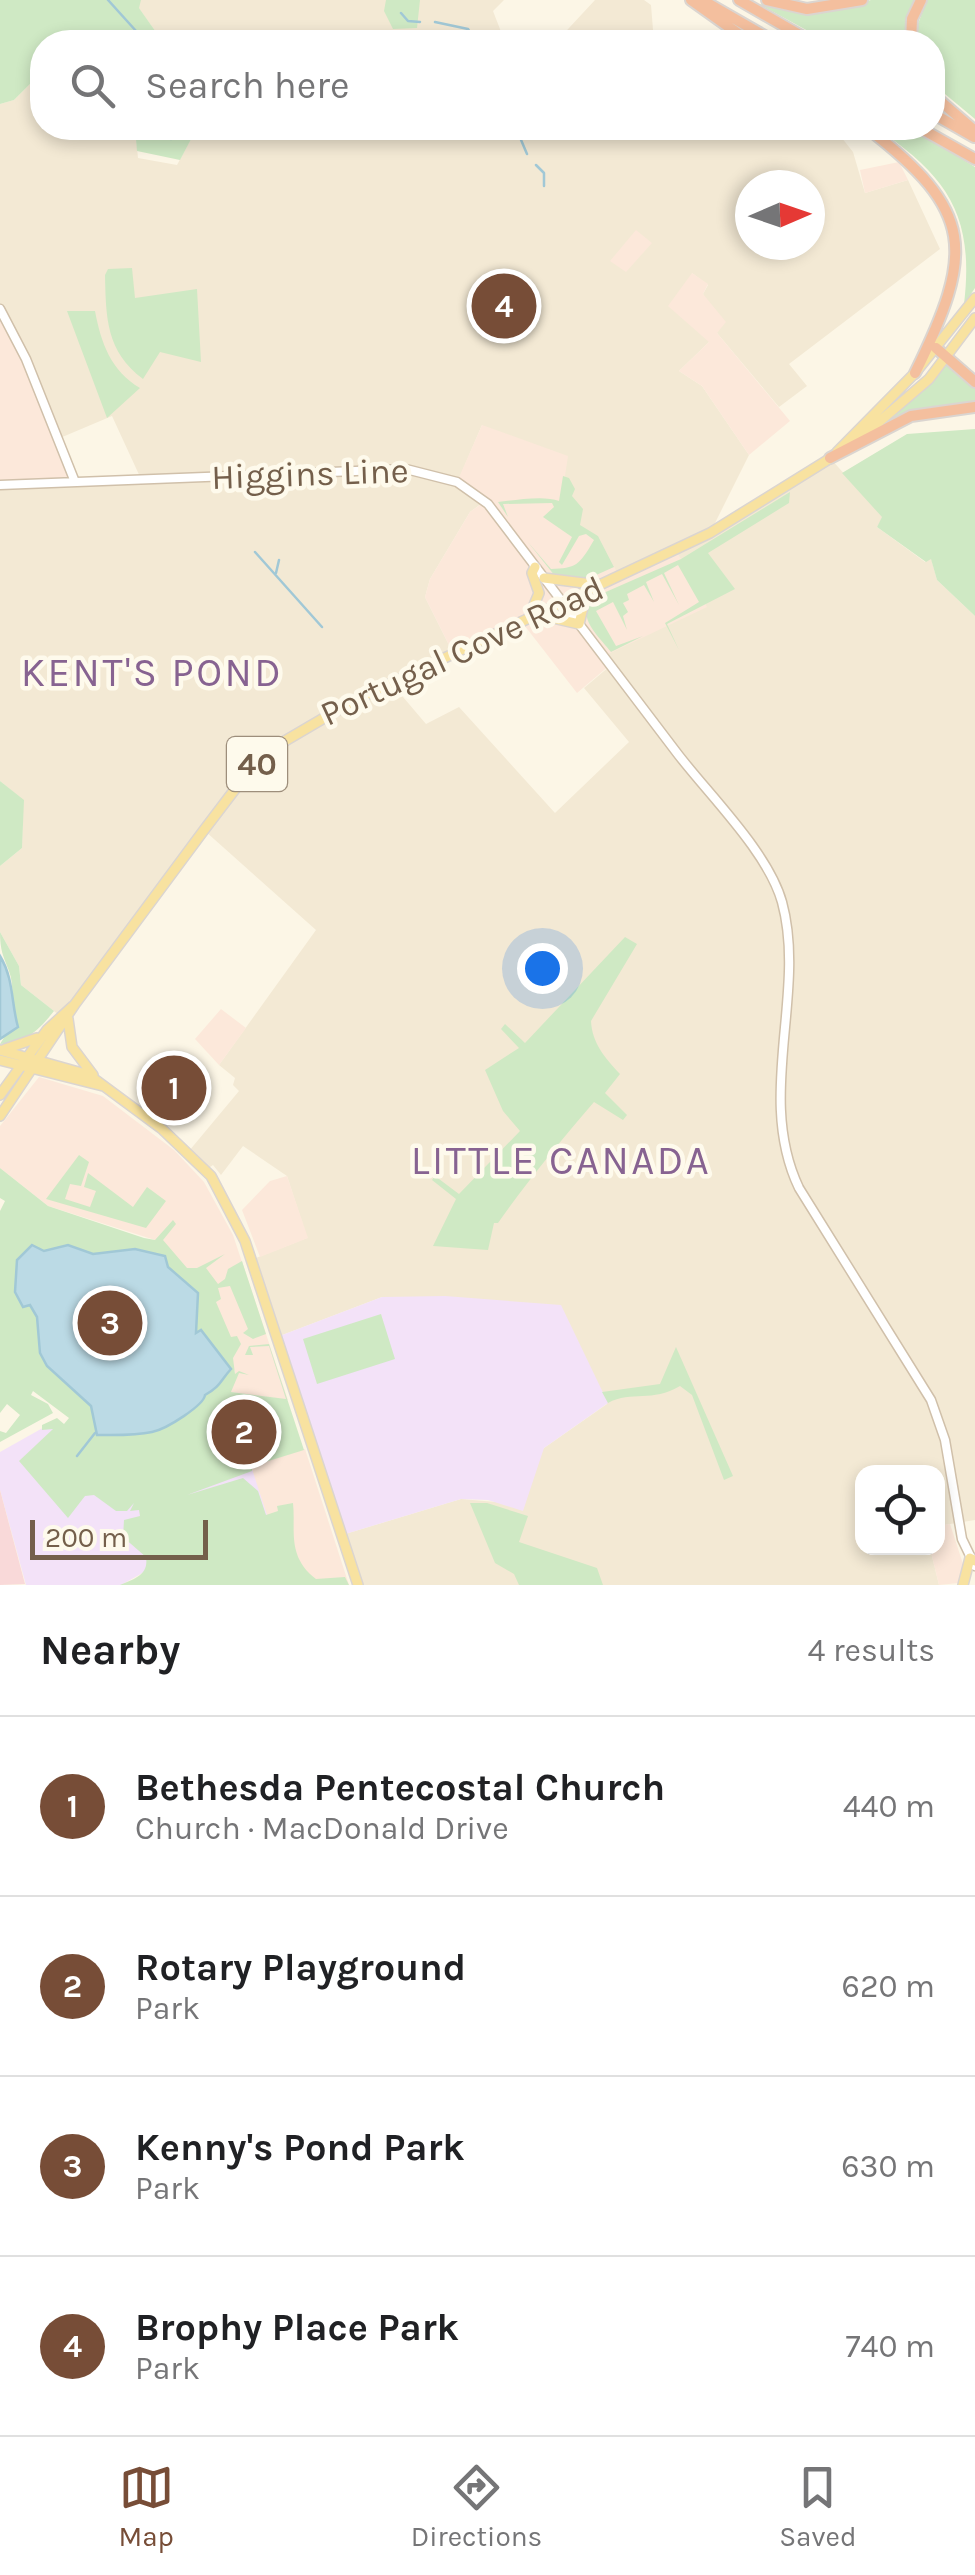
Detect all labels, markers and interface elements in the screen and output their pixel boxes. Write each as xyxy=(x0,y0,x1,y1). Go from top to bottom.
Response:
search box xyxy=(30,30,945,140)
icon: search xyxy=(65,58,120,113)
text: Search here xyxy=(145,63,349,108)
north arrow xyxy=(735,170,825,260)
pin: 4 xyxy=(472,268,536,344)
street label: Higgins Line xyxy=(211,450,409,498)
street label: Portugal Cove Road xyxy=(314,567,610,735)
district label: KENT'S POND xyxy=(21,649,283,696)
road number: 40 xyxy=(227,737,287,791)
your location xyxy=(517,943,568,994)
pin: 1 xyxy=(142,1050,206,1126)
district label: LITTLE CANADA xyxy=(411,1137,711,1184)
pin: 3 xyxy=(78,1286,142,1360)
pin: 2 xyxy=(212,1394,276,1470)
map controls xyxy=(855,1465,945,1555)
button: locate xyxy=(855,1465,945,1555)
scale bar xyxy=(30,1515,208,1560)
text: 200 m xyxy=(45,1521,127,1554)
text: Nearby xyxy=(40,1625,180,1675)
text: 4 results xyxy=(808,1632,935,1669)
text: Bethesda Pentecostal Church xyxy=(135,1765,665,1810)
text: 1 xyxy=(67,1788,78,1825)
text: 440 m xyxy=(843,1788,935,1825)
text: Church · MacDonald Drive xyxy=(135,1810,509,1847)
text: Rotary Playground xyxy=(135,1945,466,1990)
text: 2 xyxy=(63,1968,82,2005)
text: 620 m xyxy=(842,1968,935,2005)
text: Park xyxy=(135,1990,200,2027)
text: Kenny's Pond Park xyxy=(135,2125,465,2170)
text: 3 xyxy=(63,2148,82,2185)
text: 630 m xyxy=(841,2148,935,2185)
text: Park xyxy=(135,2170,200,2207)
text: Brophy Place Park xyxy=(135,2305,459,2350)
text: 4 xyxy=(63,2328,82,2365)
text: 740 m xyxy=(846,2328,935,2365)
text: Park xyxy=(135,2350,200,2387)
tab: Map xyxy=(118,2460,174,2553)
tab: Directions xyxy=(411,2460,542,2553)
tab: Saved xyxy=(779,2460,857,2553)

